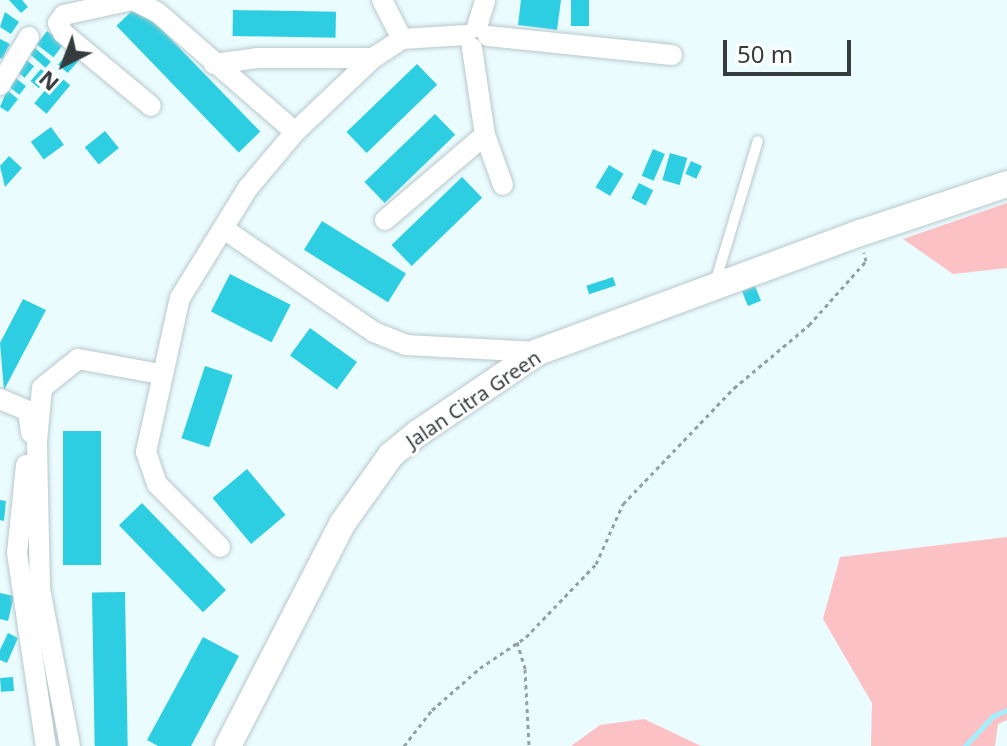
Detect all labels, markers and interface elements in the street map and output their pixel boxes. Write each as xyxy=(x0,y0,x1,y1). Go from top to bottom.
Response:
north arrow xyxy=(24,24,104,104)
scale bar xyxy=(727,24,855,74)
text: 50 m xyxy=(737,37,793,70)
text: N xyxy=(31,65,65,99)
street label: Jalan Citra Green xyxy=(401,345,545,453)

